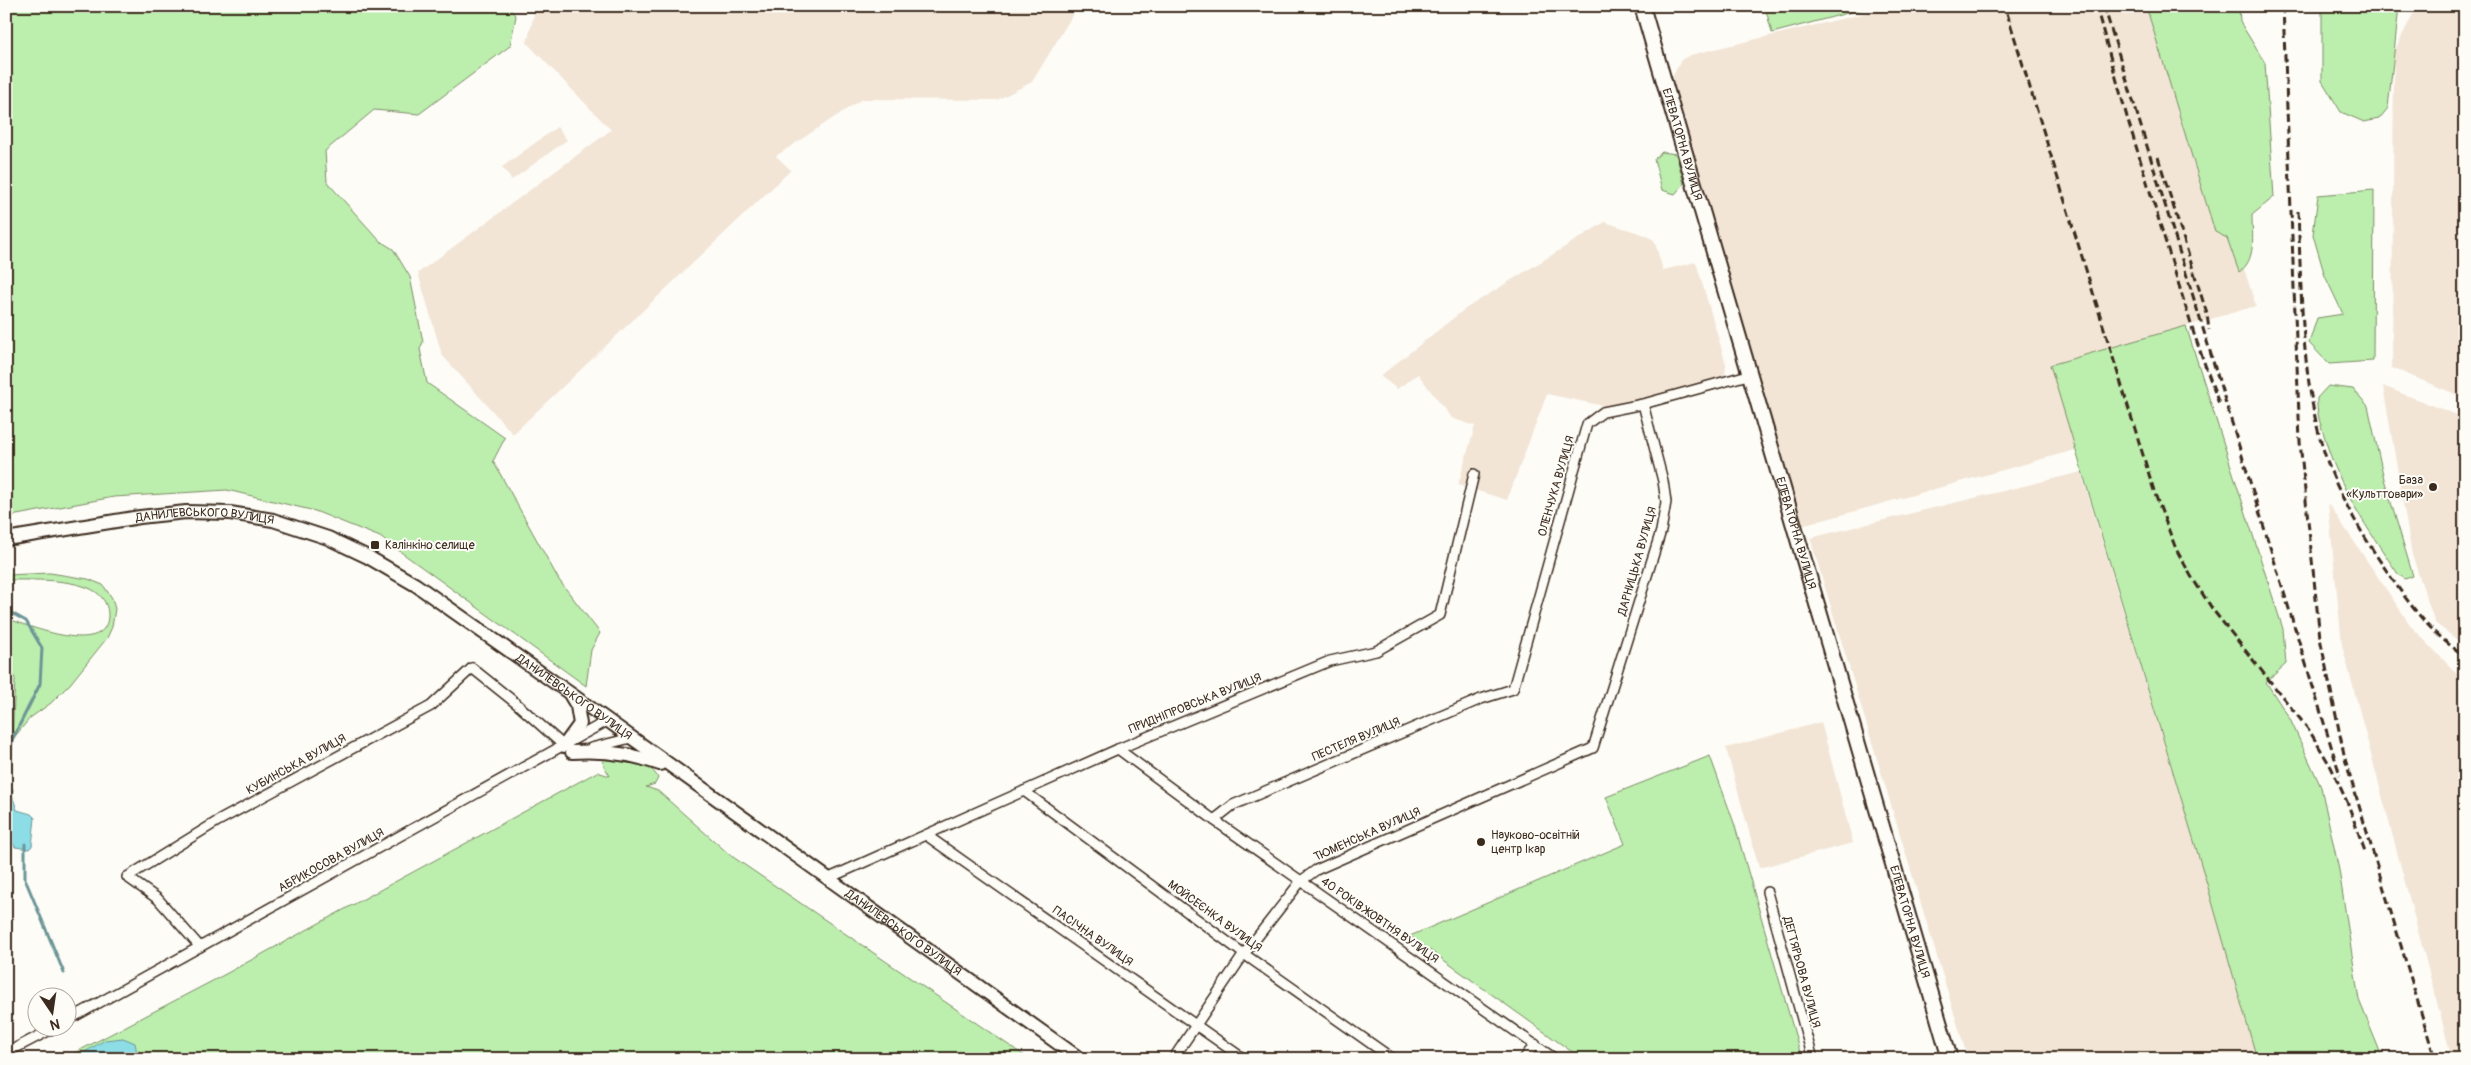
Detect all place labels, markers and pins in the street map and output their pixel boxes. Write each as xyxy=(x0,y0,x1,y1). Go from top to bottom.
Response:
place label: База «Культтовари» xyxy=(2346,473,2423,502)
marker: База «Культтовари» xyxy=(2427,481,2439,493)
place label: Калінкіно селище xyxy=(385,538,475,553)
marker: Калінкіно селище xyxy=(369,539,381,551)
place label: Науково-освітній центр Ікар xyxy=(1491,828,1580,857)
marker: Науково-освітній центр Ікар xyxy=(1475,836,1487,848)

